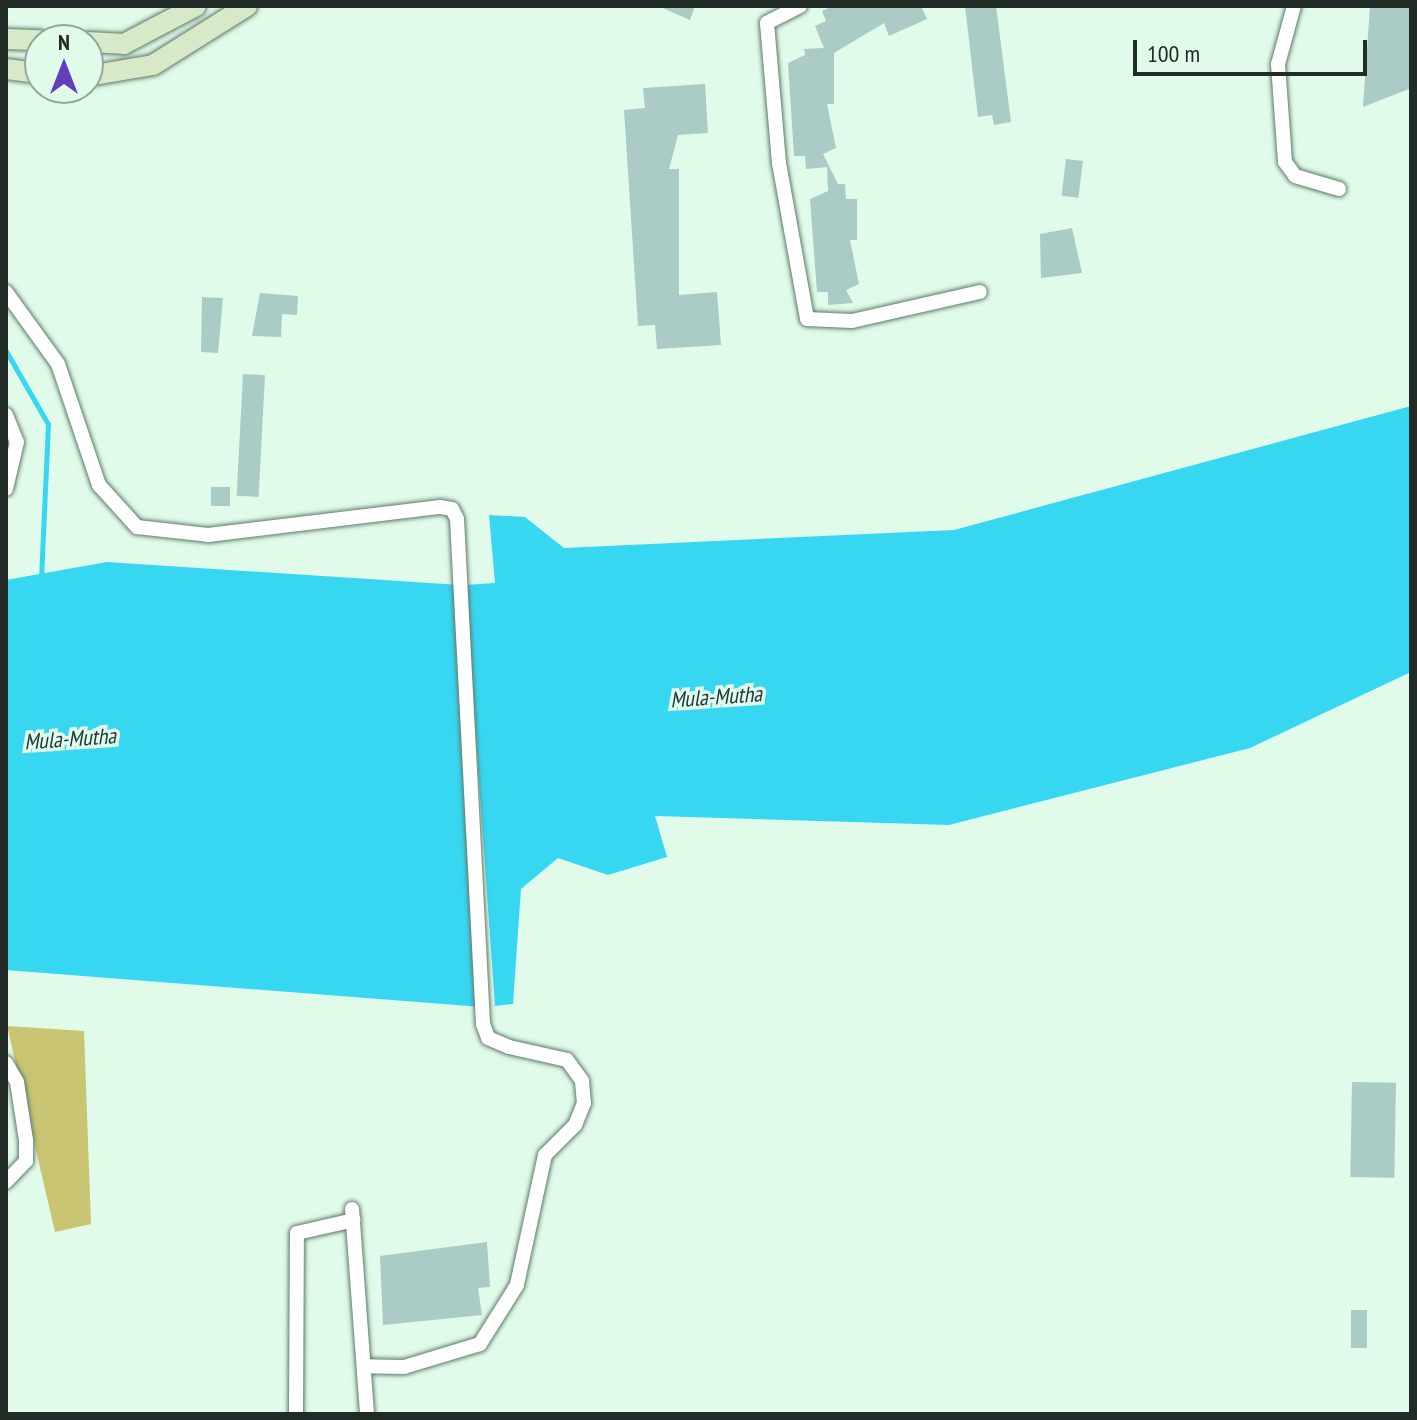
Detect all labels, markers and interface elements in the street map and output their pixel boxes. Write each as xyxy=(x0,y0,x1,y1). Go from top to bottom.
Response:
north arrow xyxy=(24,24,104,104)
scale bar xyxy=(1137,24,1371,74)
text: N xyxy=(58,28,70,56)
text: 100 m xyxy=(1147,38,1200,69)
water label: Mula-Mutha xyxy=(669,681,763,713)
water label: Mula-Mutha xyxy=(23,723,117,755)

